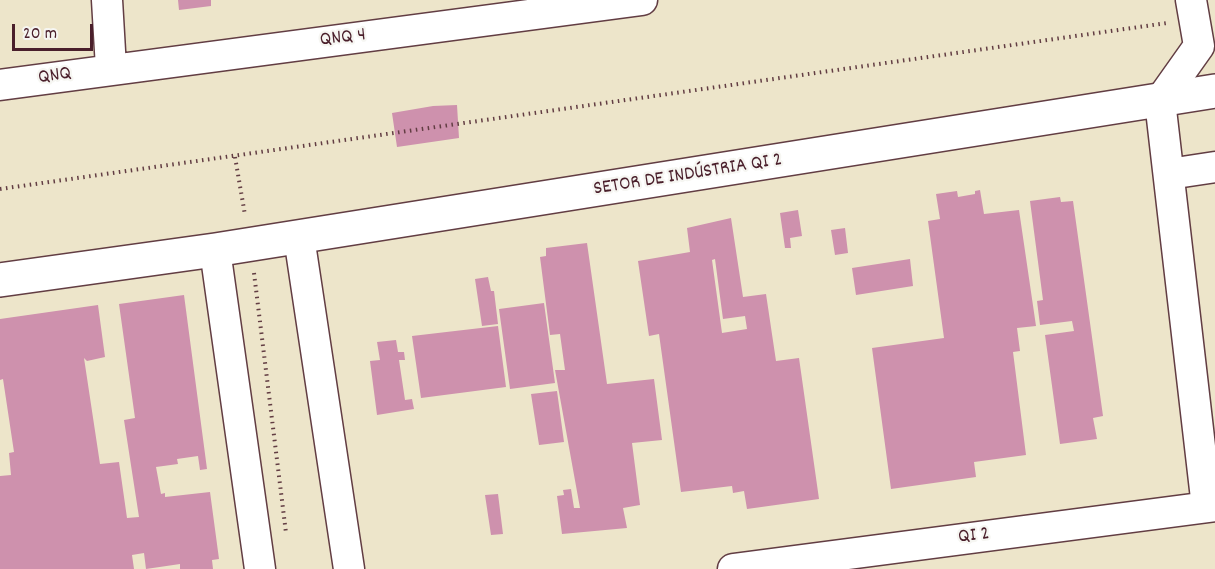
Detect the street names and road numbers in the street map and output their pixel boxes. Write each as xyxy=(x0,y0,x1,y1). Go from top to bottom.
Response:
street label: QNQ 4 xyxy=(319,24,367,54)
street label: QNQ xyxy=(37,63,73,91)
street label: SETOR DE INDÚSTRIA QI 2 xyxy=(592,149,784,203)
street label: QI 2 xyxy=(957,523,991,551)

